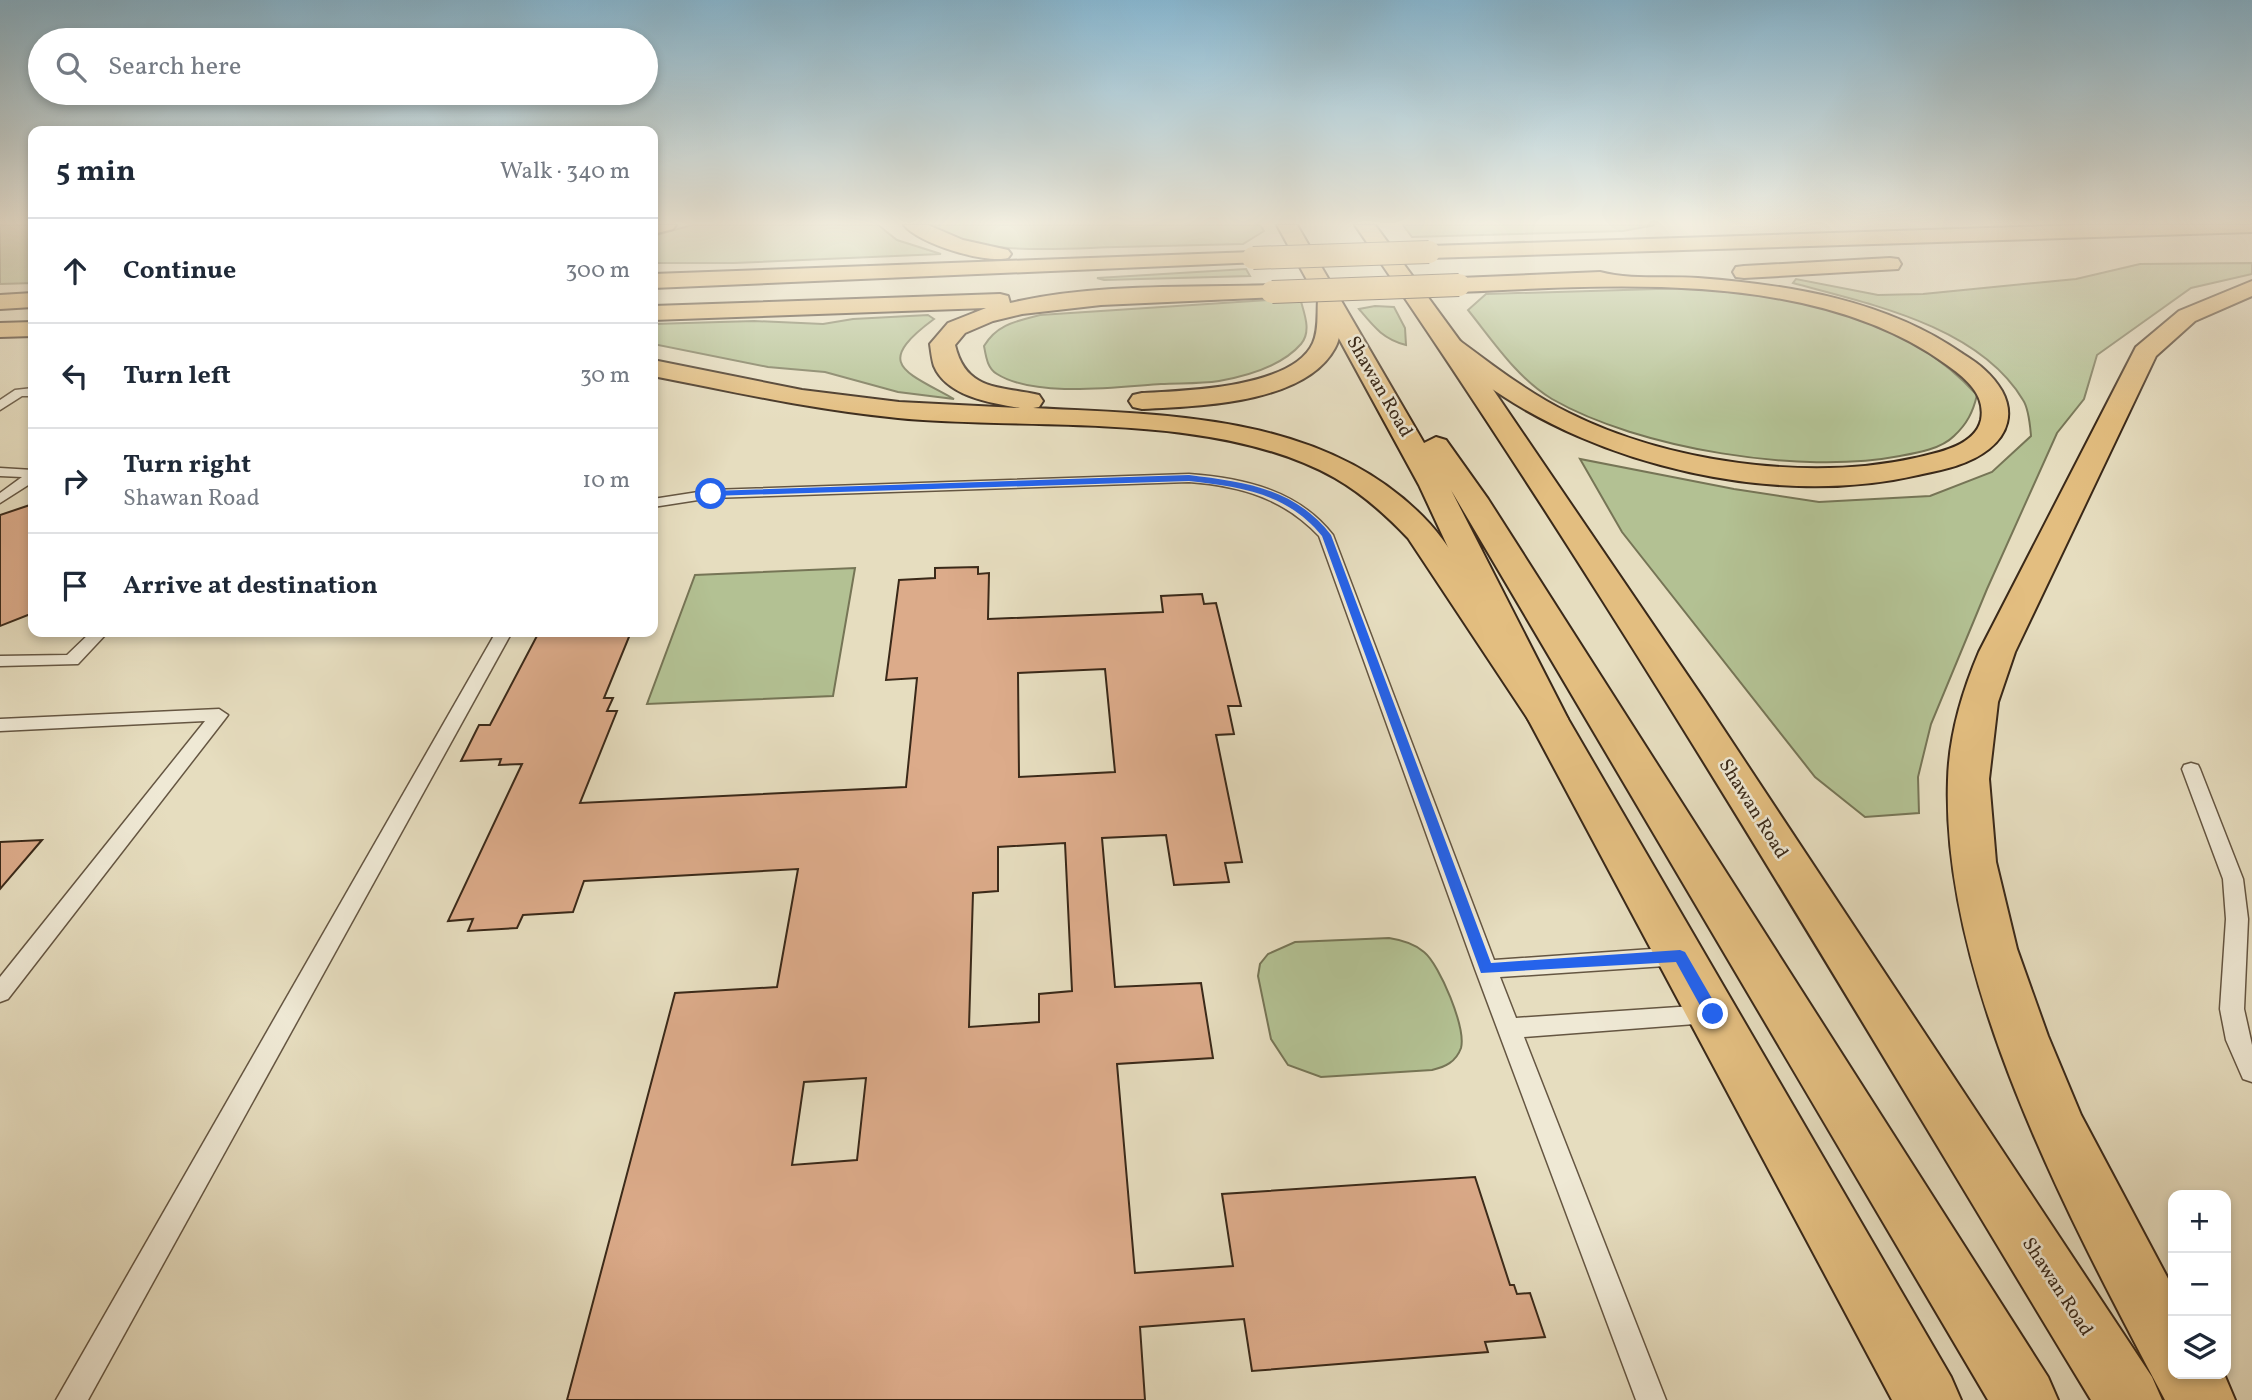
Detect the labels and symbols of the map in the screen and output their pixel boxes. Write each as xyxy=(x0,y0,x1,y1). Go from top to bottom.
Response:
street label: Shawan Road xyxy=(1340,332,1418,442)
route start xyxy=(695,478,726,509)
street label: Shawan Road xyxy=(1712,754,1794,864)
route end xyxy=(1697,998,1728,1029)
street label: Shawan Road xyxy=(2015,1233,2099,1341)

